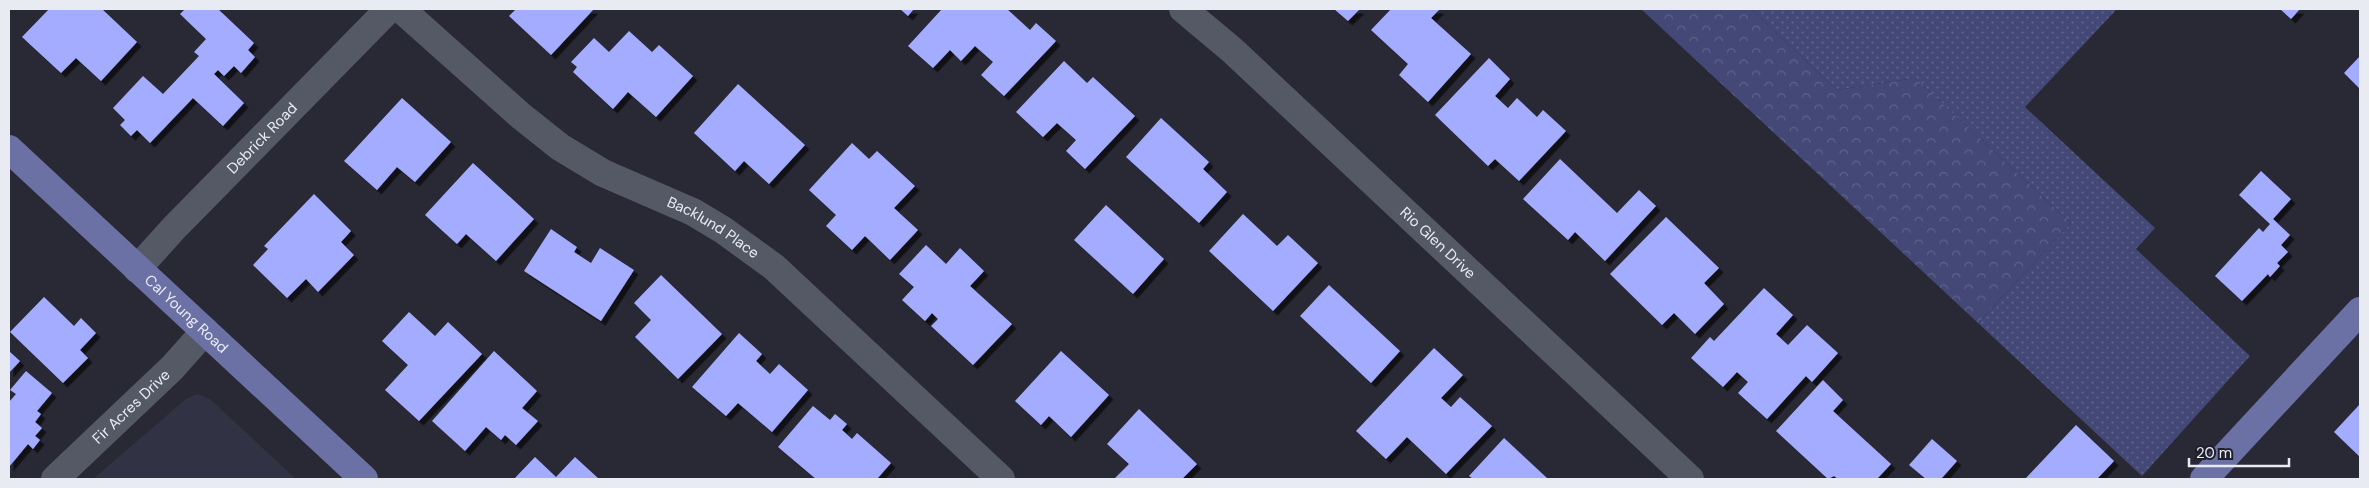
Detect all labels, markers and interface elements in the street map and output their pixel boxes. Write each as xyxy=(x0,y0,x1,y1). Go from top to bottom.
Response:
street label: Debrick Road xyxy=(223,98,302,178)
street label: Backlund Place xyxy=(664,192,763,263)
street label: Rio Glen Drive xyxy=(1396,202,1480,283)
street label: Cal Young Road xyxy=(140,270,232,358)
street label: Fir Acres Drive xyxy=(88,365,174,448)
scale bar xyxy=(2189,436,2289,468)
text: 20 m xyxy=(2196,443,2232,463)

